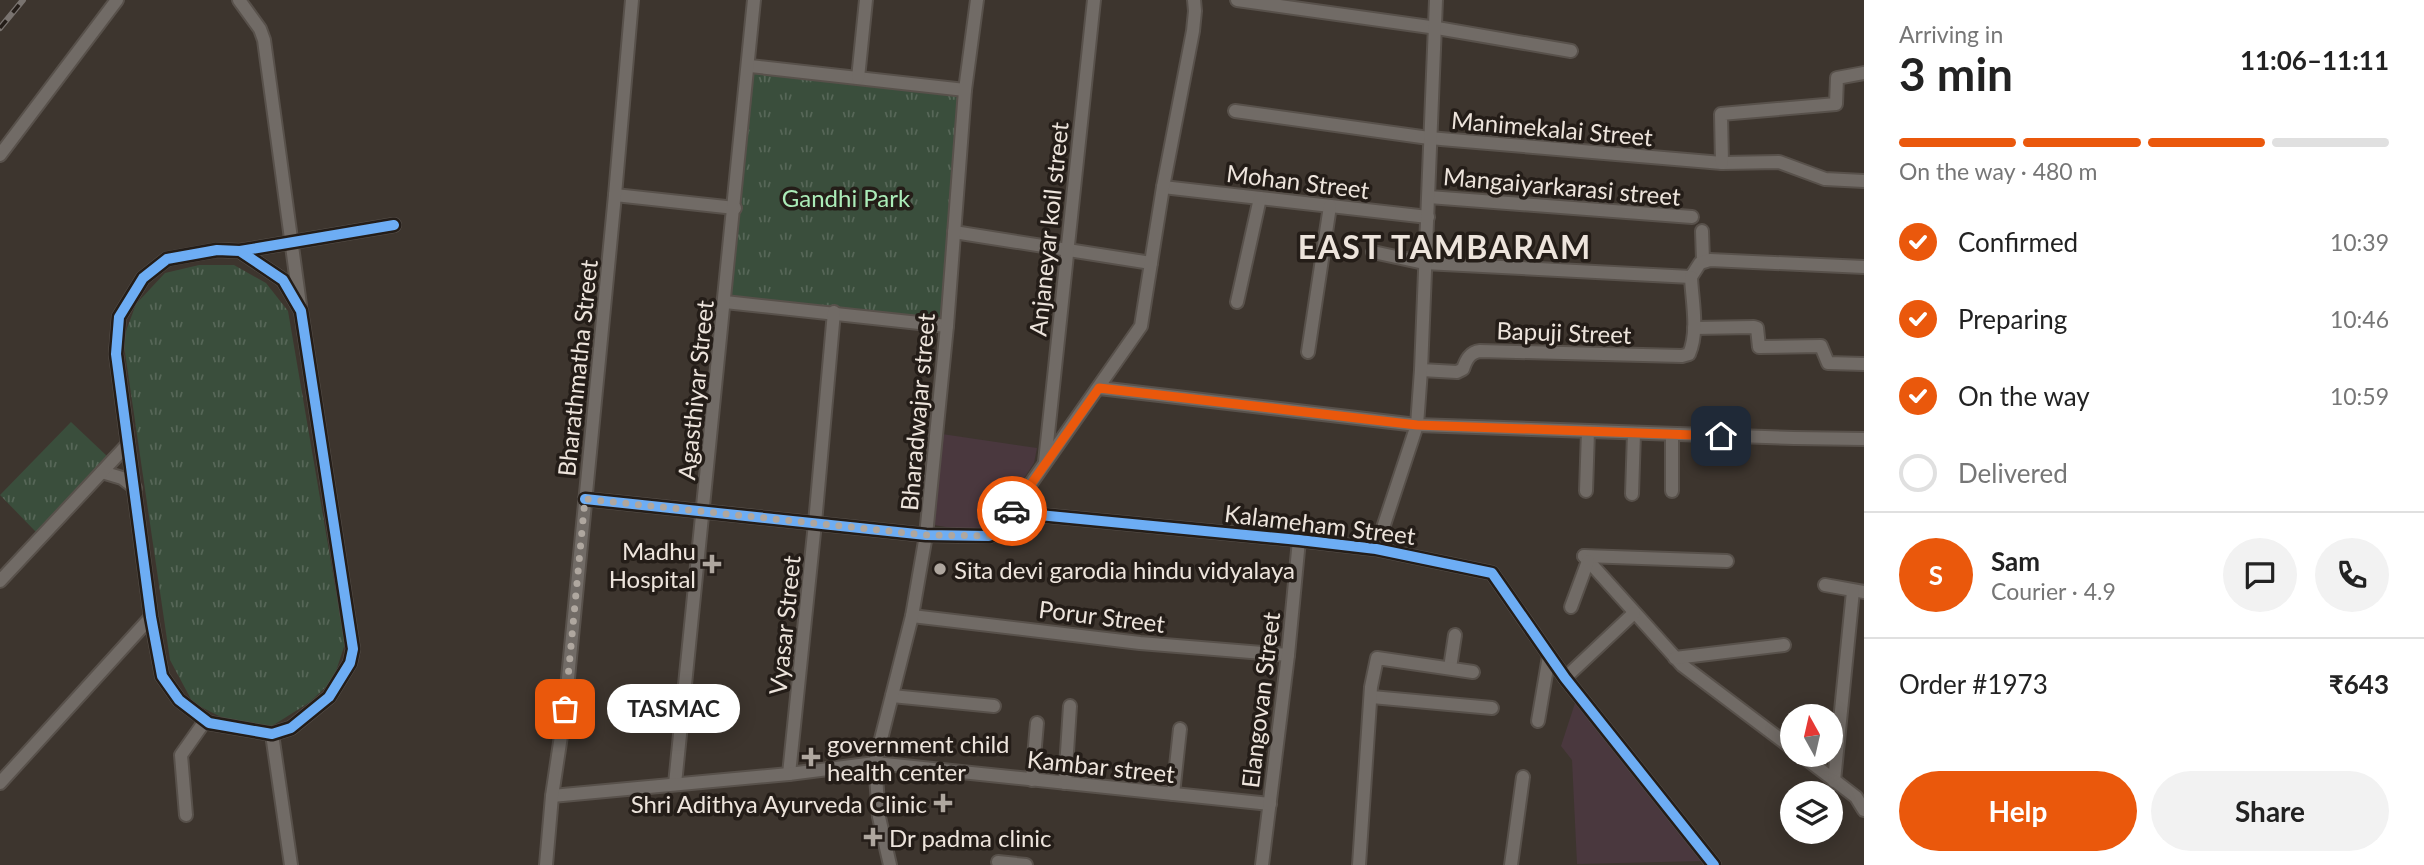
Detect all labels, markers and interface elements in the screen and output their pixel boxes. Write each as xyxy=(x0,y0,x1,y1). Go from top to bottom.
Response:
text: Arriving in xyxy=(1899,20,2003,48)
text: 11:06–11:11 xyxy=(2240,44,2389,76)
text: 3 min xyxy=(1899,46,2013,101)
street label: Manimekalai Street xyxy=(1450,105,1654,151)
street label: Anjaneyar koil street xyxy=(1022,120,1074,338)
text: On the way · 480 m xyxy=(1899,157,2098,185)
street label: Mohan Street xyxy=(1225,158,1371,204)
street label: Mangaiyarkarasi street xyxy=(1442,161,1682,211)
park label: Gandhi Park xyxy=(782,183,911,212)
icon: check xyxy=(1899,223,1937,261)
text: Confirmed xyxy=(1958,226,2078,258)
district label: EAST TAMBARAM xyxy=(1298,227,1592,266)
text: 10:39 xyxy=(2330,228,2389,256)
street label: Bharathmatha Street xyxy=(551,258,603,478)
street label: Agasthiyar Street xyxy=(671,298,719,481)
icon: check xyxy=(1899,300,1937,338)
text: Preparing xyxy=(1958,303,2067,335)
text: 10:46 xyxy=(2330,305,2389,333)
street label: Bharadwajar street xyxy=(894,312,940,512)
street label: Bapuji Street xyxy=(1496,315,1632,349)
icon: check xyxy=(1899,377,1937,415)
text: On the way xyxy=(1958,380,2090,412)
text: 10:59 xyxy=(2330,382,2389,410)
pin xyxy=(1691,406,1751,466)
icon: home xyxy=(1702,417,1740,455)
text: Delivered xyxy=(1958,457,2068,489)
courier xyxy=(977,476,1047,546)
icon: car xyxy=(993,492,1031,530)
street label: Kalameham Street xyxy=(1223,498,1418,550)
place label: Madhu Hospital xyxy=(609,536,696,593)
button: chat xyxy=(2223,538,2297,612)
button: phone xyxy=(2315,538,2389,612)
text: Sam xyxy=(1991,545,2040,577)
marker: Madhu Hospital xyxy=(702,554,722,574)
street label: Vyasar Street xyxy=(762,554,806,696)
place label: Sita devi garodia hindu vidyalaya xyxy=(954,555,1295,584)
text: S xyxy=(1929,559,1943,591)
marker: Sita devi garodia hindu vidyalaya xyxy=(932,561,948,577)
text: Courier · 4.9 xyxy=(1991,577,2116,605)
street label: Porur Street xyxy=(1037,594,1167,638)
street label: Elangovan Street xyxy=(1235,610,1285,790)
text: Order #1973 xyxy=(1899,668,2048,700)
text: ₹643 xyxy=(2329,668,2389,700)
pin xyxy=(535,679,595,739)
callout: TASMAC xyxy=(607,684,740,734)
icon: bag xyxy=(546,690,584,728)
text: TASMAC xyxy=(627,694,720,722)
north arrow xyxy=(1780,704,1843,766)
map controls xyxy=(1780,704,1843,844)
place label: government child health center xyxy=(827,729,1010,786)
street label: Kambar street xyxy=(1026,744,1177,788)
marker: government child health center xyxy=(801,747,821,767)
button: Help xyxy=(1899,771,2137,851)
button: Share xyxy=(2151,771,2389,851)
button: layers xyxy=(1780,781,1843,844)
place label: Shri Adithya Ayurveda Clinic xyxy=(631,789,927,818)
marker: Shri Adithya Ayurveda Clinic xyxy=(933,793,953,813)
place label: Dr padma clinic xyxy=(889,823,1052,852)
marker: Dr padma clinic xyxy=(863,827,883,847)

